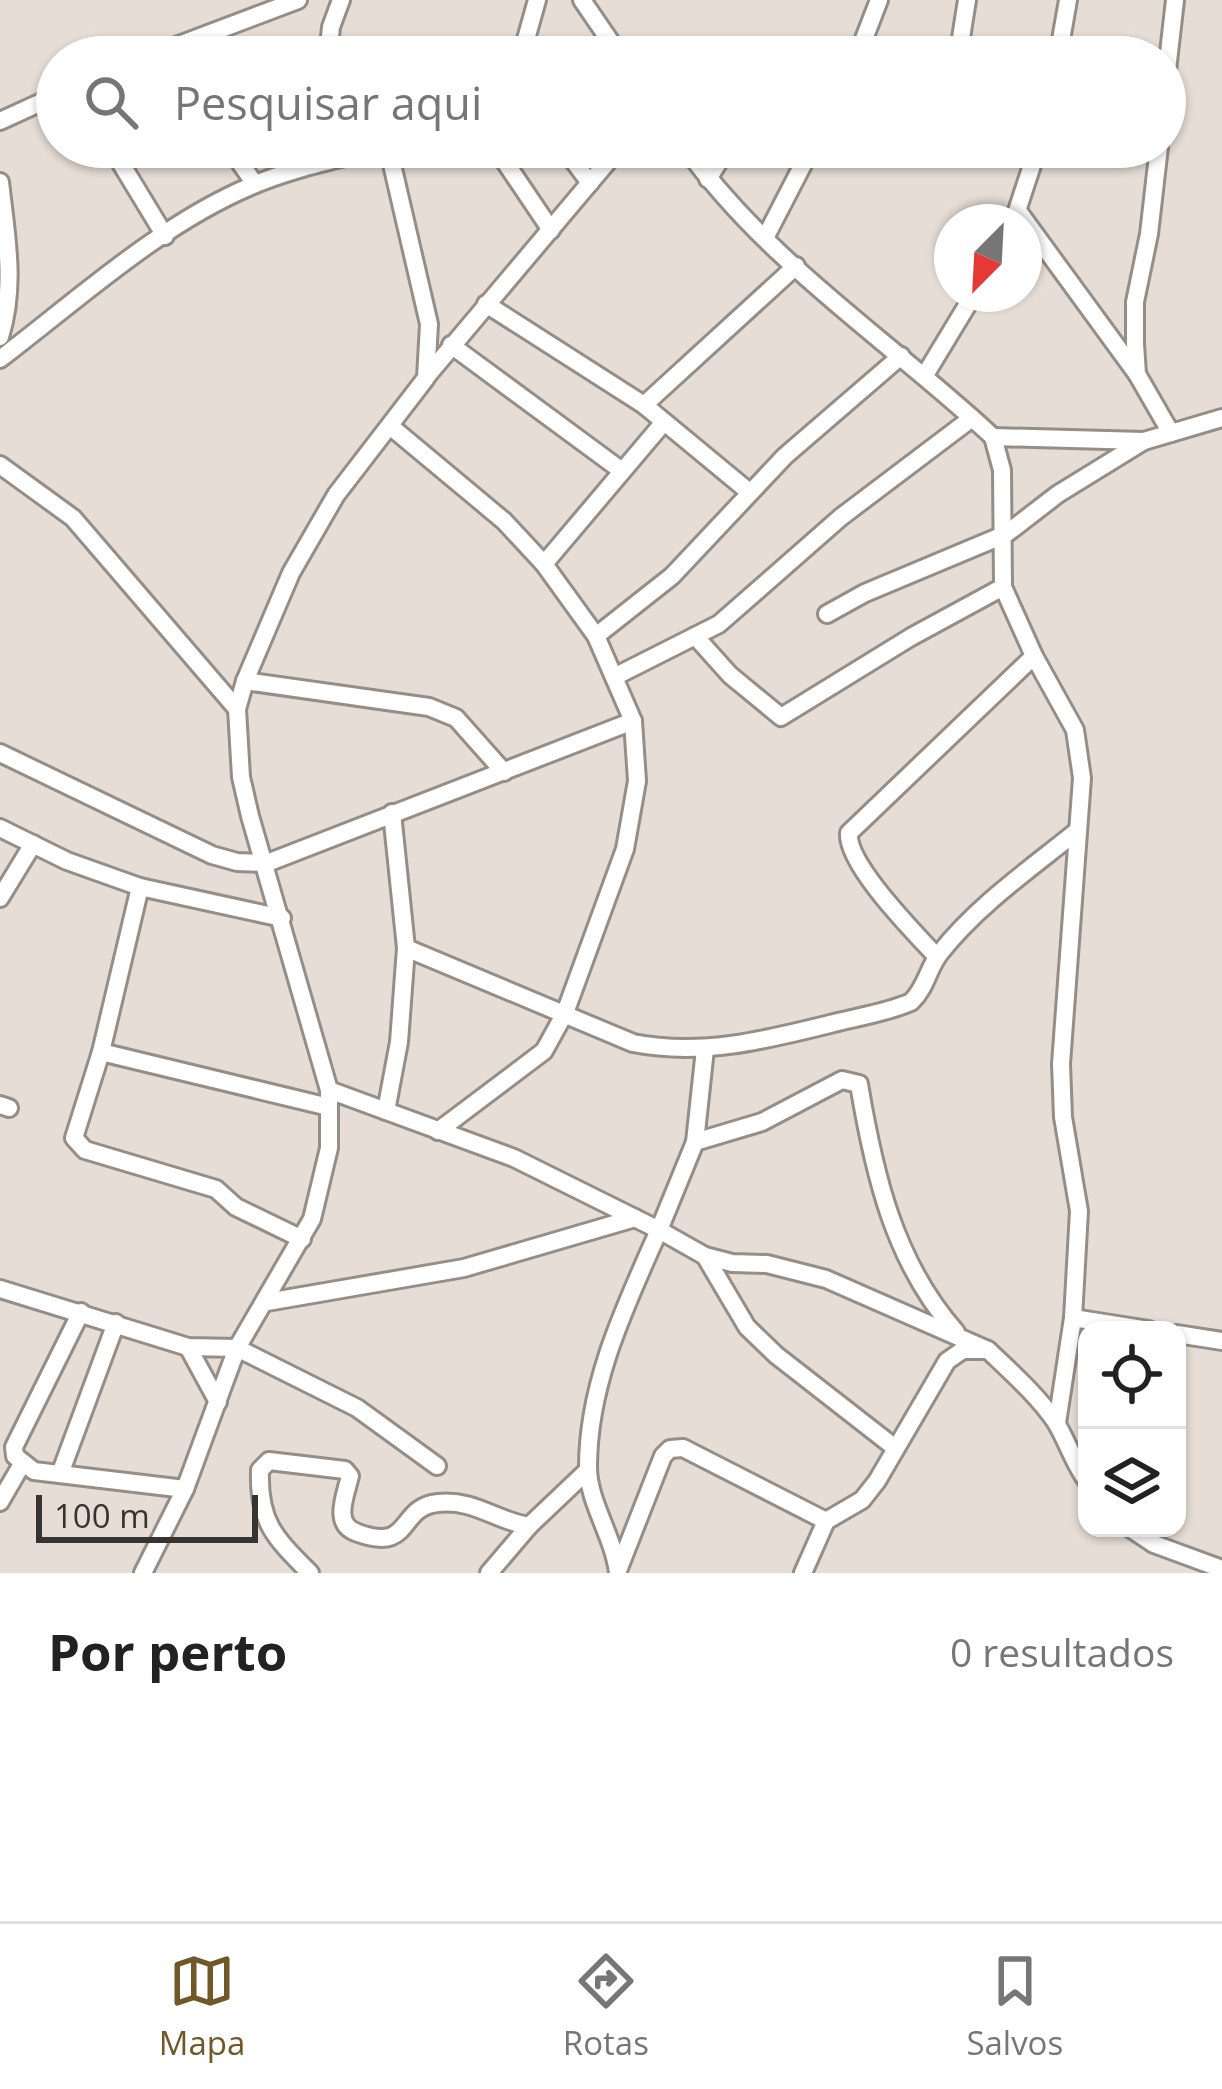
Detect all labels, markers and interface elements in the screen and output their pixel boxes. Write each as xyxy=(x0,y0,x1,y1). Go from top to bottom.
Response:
search box xyxy=(36,36,1186,168)
icon: search xyxy=(78,69,144,135)
text: Pesquisar aqui xyxy=(174,72,482,133)
north arrow xyxy=(934,204,1042,312)
map controls xyxy=(1078,1321,1186,1537)
button: locate xyxy=(1078,1321,1186,1429)
button: layers xyxy=(1078,1429,1186,1537)
scale bar xyxy=(36,1489,258,1542)
text: 100 m xyxy=(54,1493,150,1538)
text: Por perto xyxy=(48,1616,287,1686)
text: 0 resultados xyxy=(950,1625,1174,1678)
tab: Mapa xyxy=(159,1948,245,2065)
tab: Rotas xyxy=(563,1948,649,2065)
tab: Salvos xyxy=(966,1948,1063,2065)

